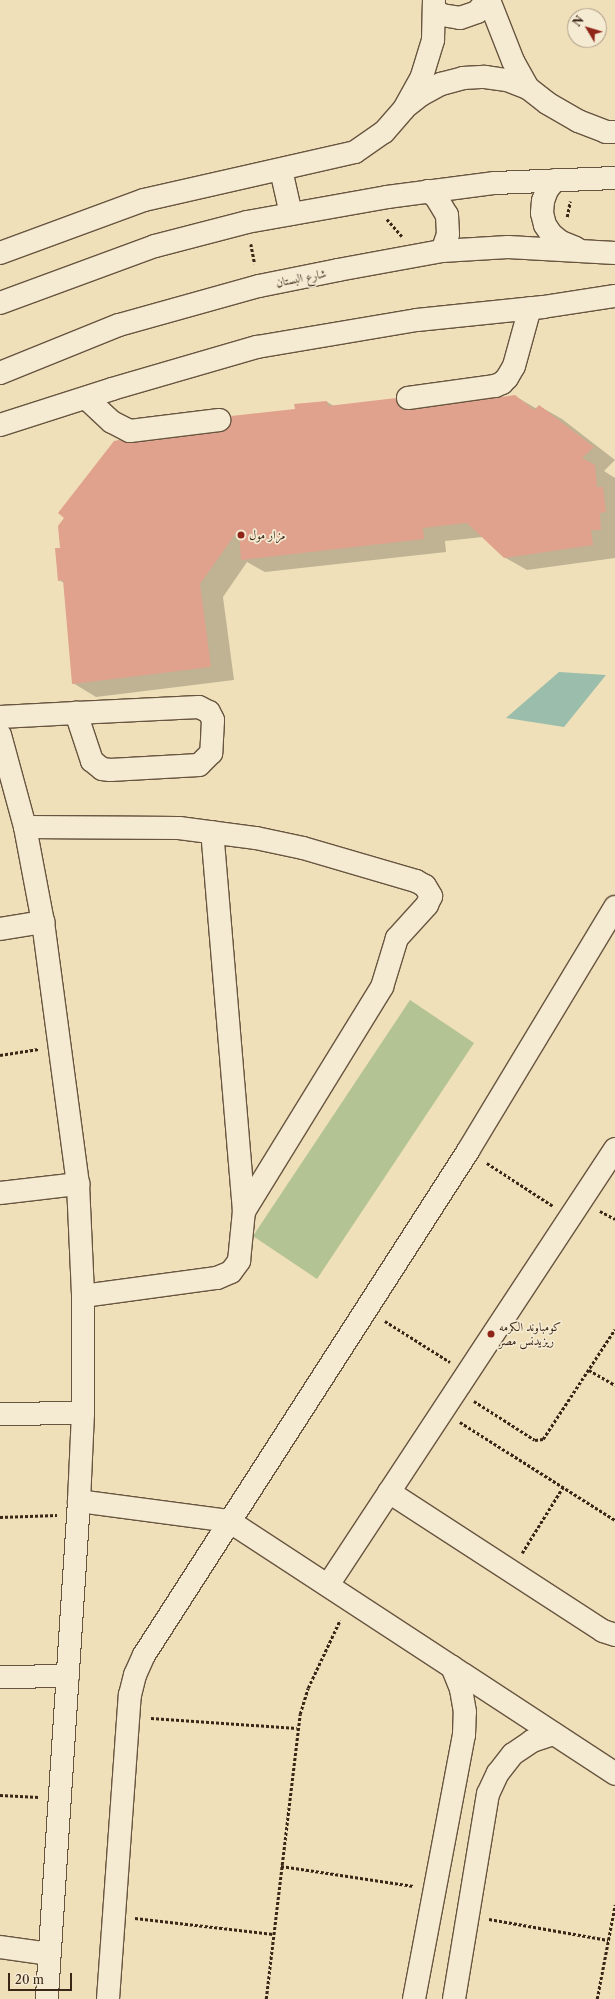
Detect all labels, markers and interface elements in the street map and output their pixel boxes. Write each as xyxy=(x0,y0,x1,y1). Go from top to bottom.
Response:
north arrow xyxy=(567,8,607,48)
text: N xyxy=(570,13,587,29)
street label: شارع البستان xyxy=(275,266,327,290)
place label: مزار مول xyxy=(249,528,285,542)
marker: مزار مول xyxy=(236,530,246,540)
place label: كومباوند الكرمه ريزيدنس مصر xyxy=(499,1320,561,1348)
marker: كومباوند الكرمه ريزيدنس مصر xyxy=(486,1329,496,1339)
scale bar xyxy=(10,1965,74,1991)
text: 20 m xyxy=(15,1972,44,1987)

